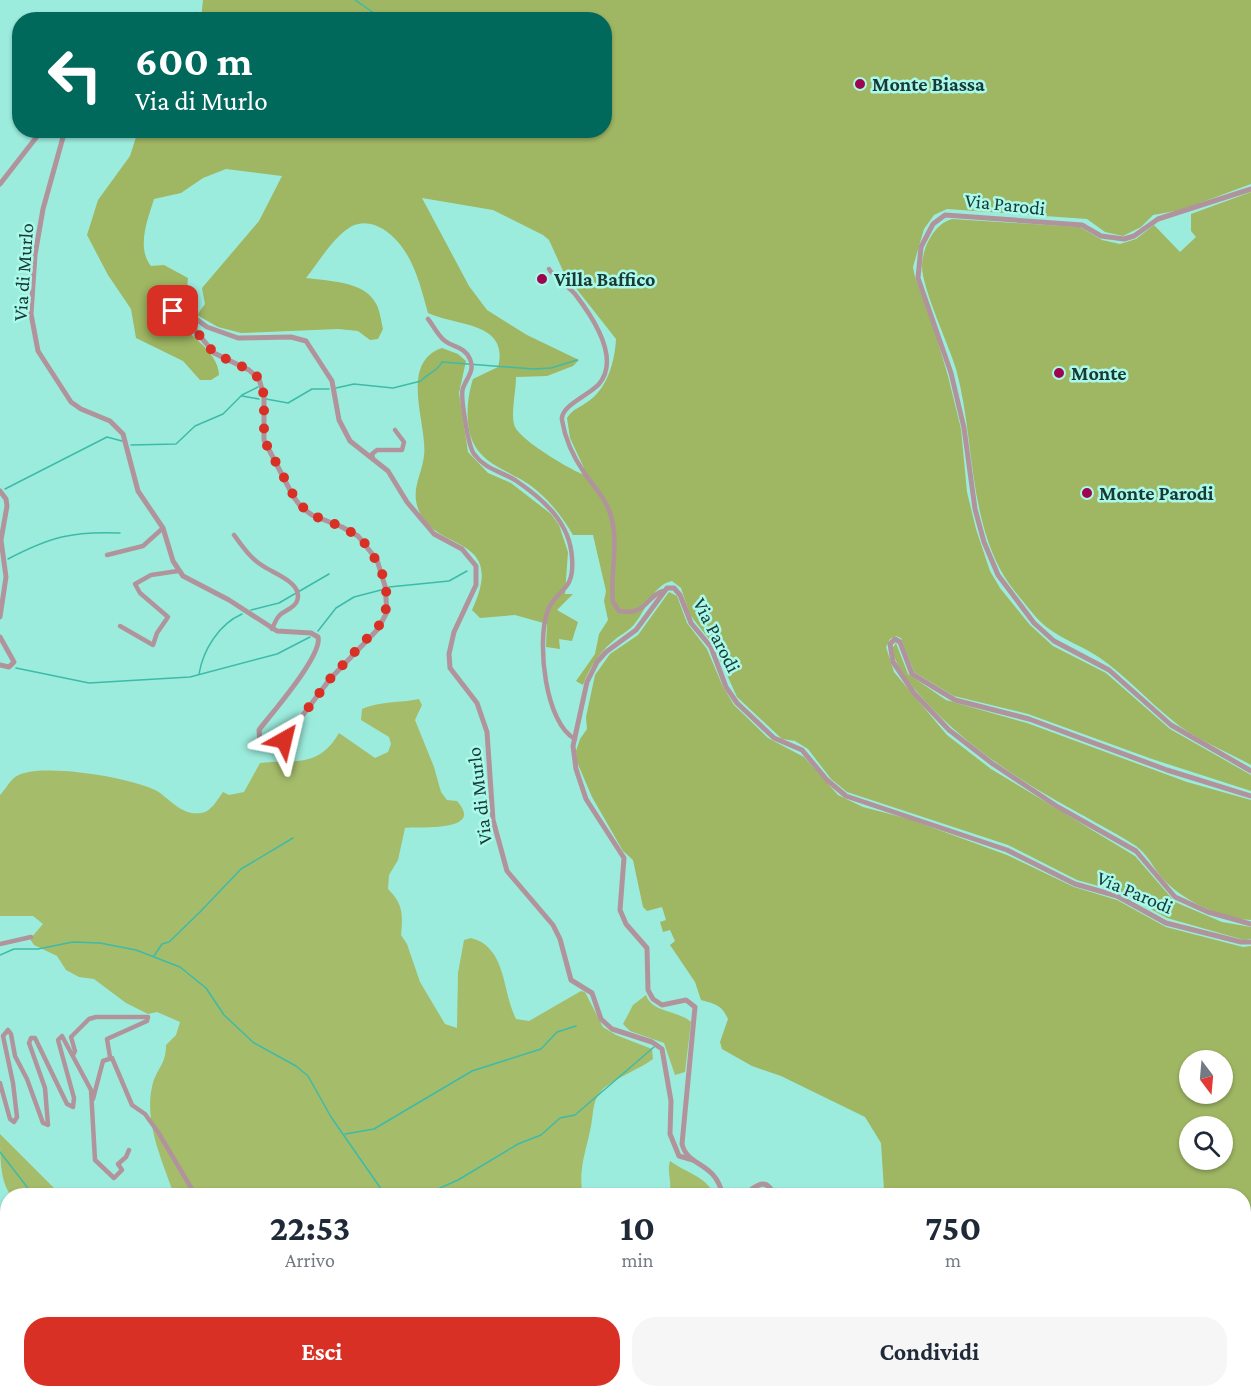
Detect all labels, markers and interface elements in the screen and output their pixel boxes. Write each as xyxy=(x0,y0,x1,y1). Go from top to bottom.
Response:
icon: left xyxy=(36,36,114,114)
text: 600 m xyxy=(135,37,253,84)
place label: Monte Biassa xyxy=(872,73,985,95)
marker: Monte Biassa xyxy=(853,77,867,91)
text: Via di Murlo xyxy=(135,86,268,116)
street label: Via Parodi xyxy=(964,189,1046,219)
street label: Via di Murlo xyxy=(9,222,37,322)
place label: Villa Baffico xyxy=(553,268,655,290)
marker: Villa Baffico xyxy=(535,272,549,286)
pin xyxy=(147,285,198,336)
icon: arrive xyxy=(156,294,189,327)
place label: Monte xyxy=(1071,362,1127,384)
marker: Monte xyxy=(1052,366,1066,380)
place label: Monte Parodi xyxy=(1099,482,1214,504)
marker: Monte Parodi xyxy=(1080,486,1094,500)
street label: Via Parodi xyxy=(689,594,745,676)
position arrow xyxy=(252,708,316,772)
street label: Via di Murlo xyxy=(462,746,496,846)
street label: Via Parodi xyxy=(1094,866,1176,918)
north arrow xyxy=(1179,1050,1233,1104)
map controls xyxy=(1179,1050,1233,1170)
button: search xyxy=(1179,1116,1233,1170)
text: 22:53 xyxy=(270,1208,350,1248)
text: 10 xyxy=(620,1208,655,1248)
text: 750 xyxy=(925,1208,981,1248)
text: Arrivo xyxy=(285,1249,335,1271)
text: min xyxy=(622,1249,654,1271)
text: m xyxy=(945,1249,961,1271)
button: Esci xyxy=(24,1317,620,1386)
button: Condividi xyxy=(632,1317,1227,1386)

